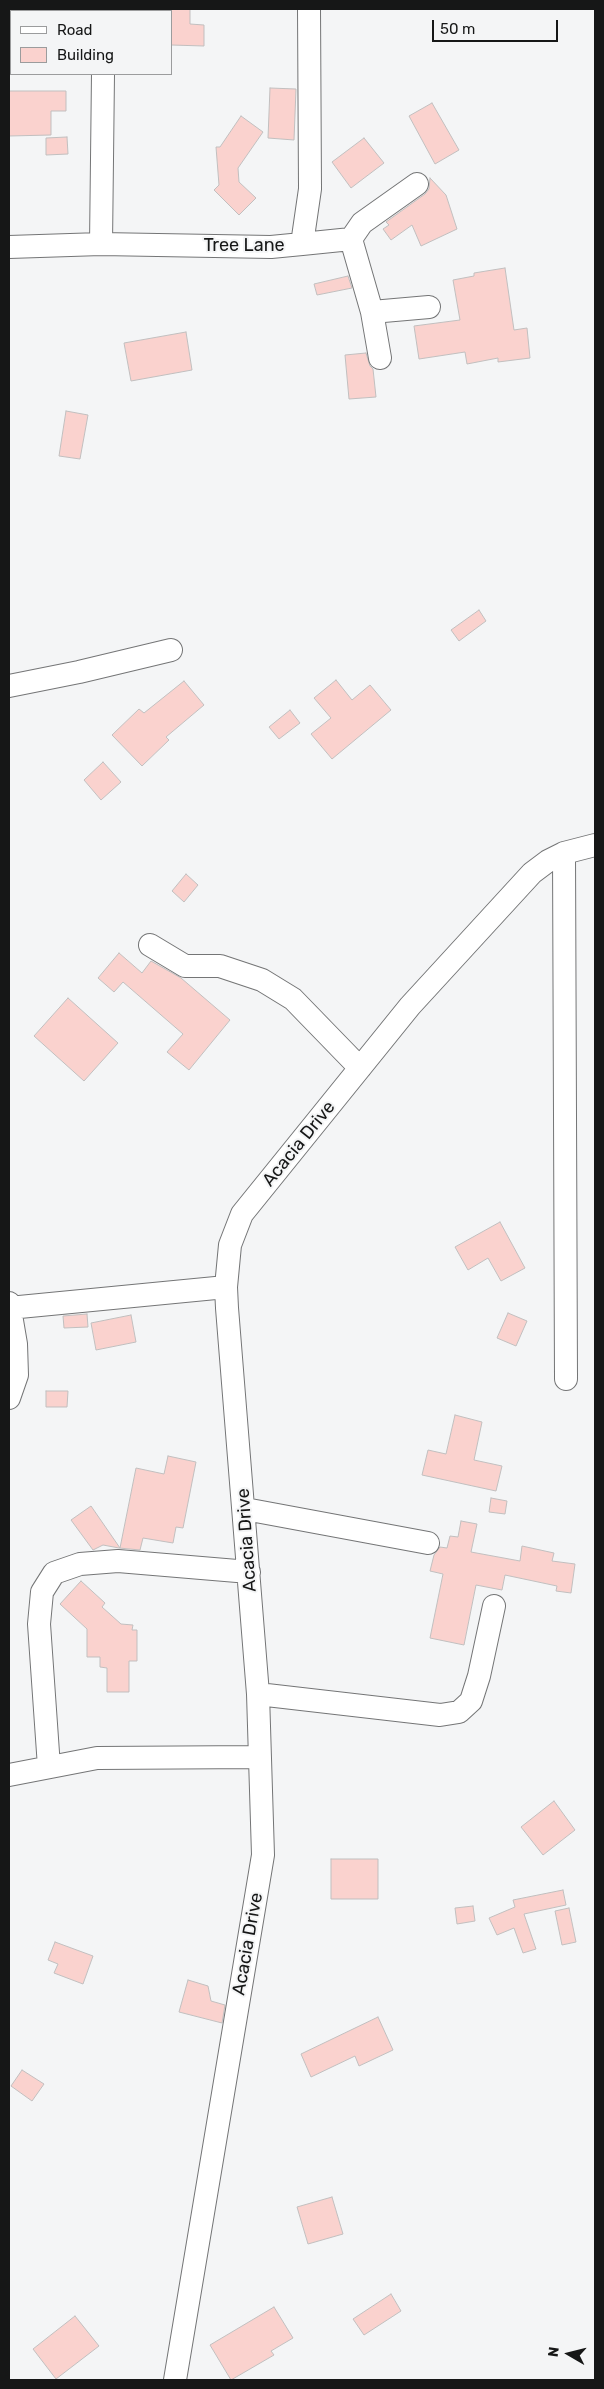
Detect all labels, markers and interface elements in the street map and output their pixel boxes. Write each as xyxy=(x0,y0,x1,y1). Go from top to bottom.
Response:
legend xyxy=(10,10,172,75)
scale bar xyxy=(434,10,560,42)
text: 50 m xyxy=(440,20,475,38)
text: Road xyxy=(57,21,93,39)
text: Building xyxy=(57,46,114,64)
street label: Tree Lane xyxy=(203,235,285,257)
street label: Acacia Drive xyxy=(258,1097,340,1191)
street label: Acacia Drive xyxy=(233,1487,261,1593)
street label: Acacia Drive xyxy=(228,1891,268,1997)
north arrow xyxy=(544,2329,594,2379)
text: N xyxy=(545,2346,563,2358)

